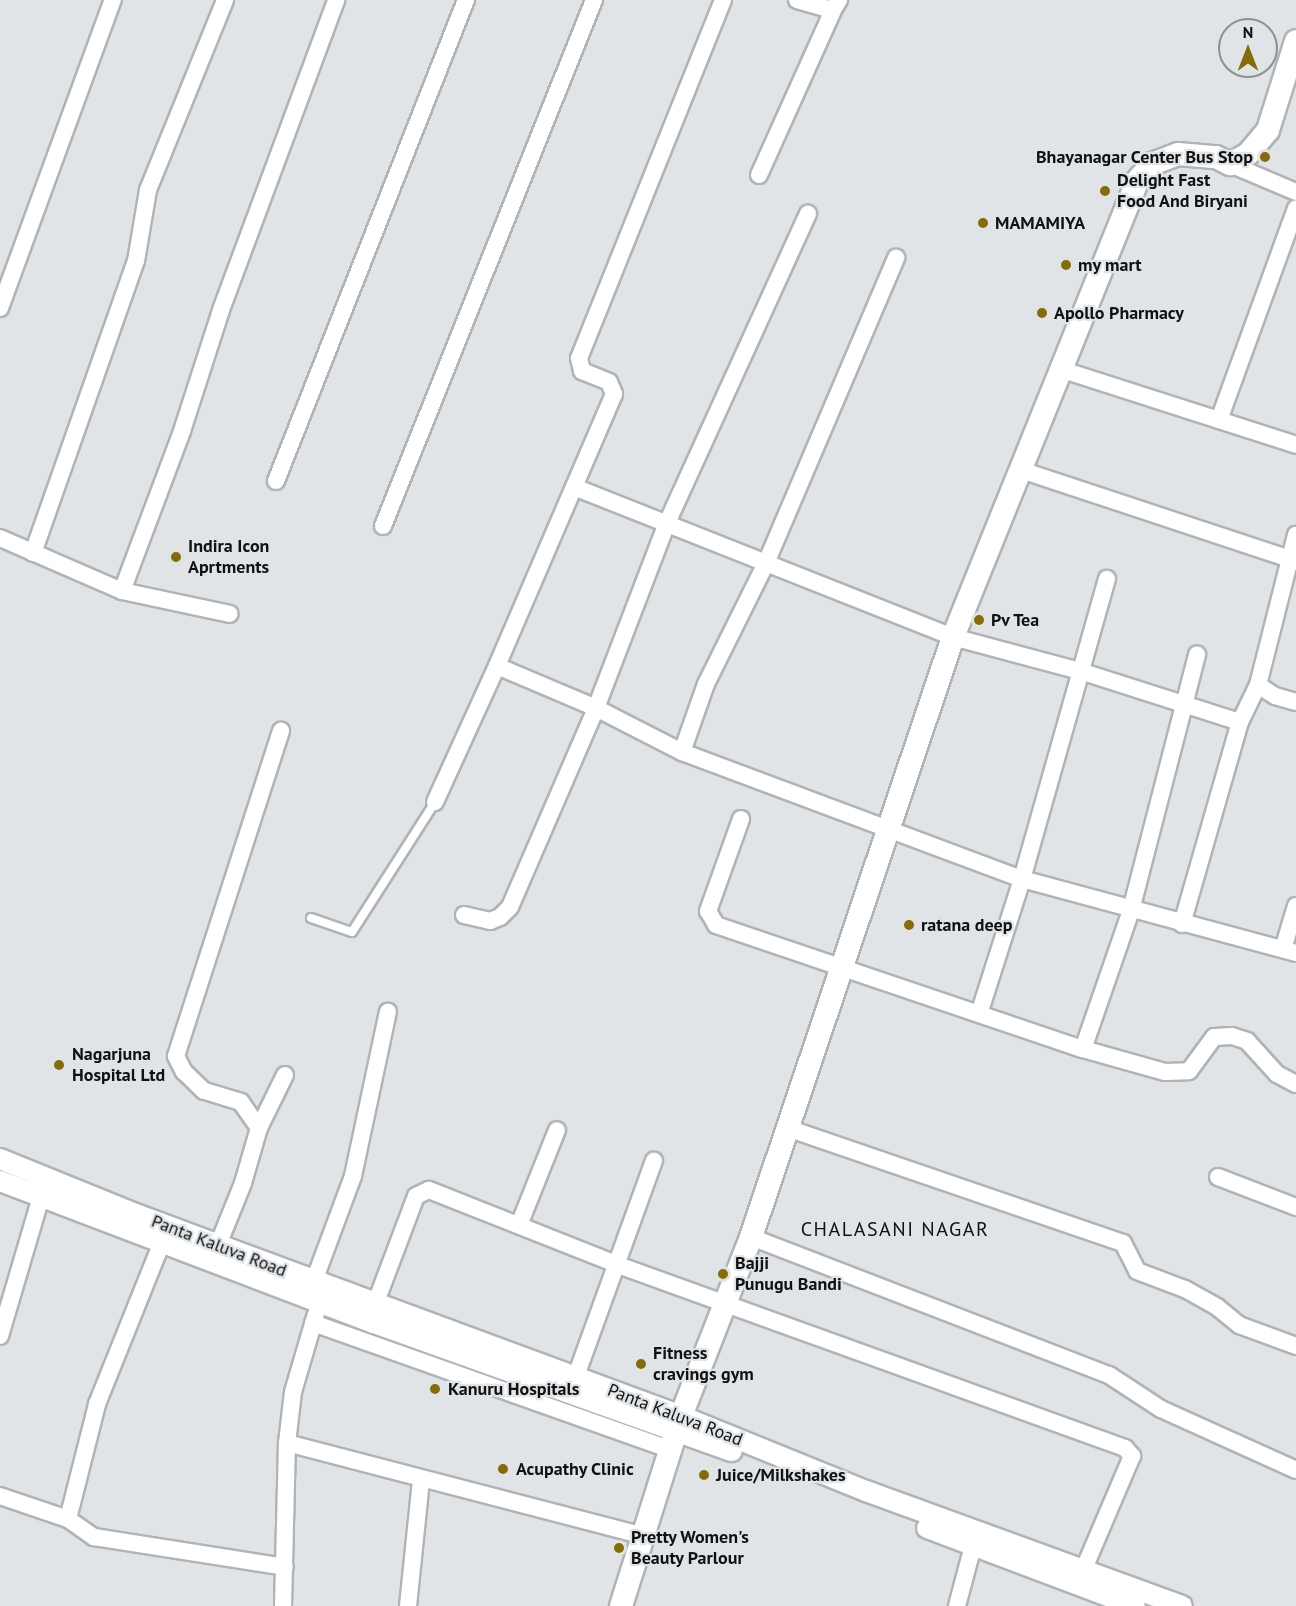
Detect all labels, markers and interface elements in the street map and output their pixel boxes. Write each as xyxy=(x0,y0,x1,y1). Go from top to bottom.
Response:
north arrow xyxy=(1218,18,1278,78)
text: N xyxy=(1243,22,1253,42)
place label: Bhayanagar Center Bus Stop xyxy=(1036,146,1253,168)
marker: Bhayanagar Center Bus Stop xyxy=(1258,150,1272,164)
place label: Delight Fast Food And Biryani xyxy=(1117,170,1249,213)
marker: Delight Fast Food And Biryani xyxy=(1098,184,1112,198)
place label: MAMAMIYA xyxy=(995,212,1085,234)
marker: MAMAMIYA xyxy=(976,216,990,230)
place label: my mart xyxy=(1078,254,1142,276)
marker: my mart xyxy=(1059,258,1073,272)
place label: Apollo Pharmacy xyxy=(1054,302,1184,324)
marker: Apollo Pharmacy xyxy=(1035,306,1049,320)
place label: Indira Icon Aprtments xyxy=(188,536,269,578)
marker: Indira Icon Aprtments xyxy=(169,550,183,564)
place label: Pv Tea xyxy=(991,609,1040,631)
marker: Pv Tea xyxy=(972,613,986,627)
place label: ratana deep xyxy=(921,914,1012,936)
marker: ratana deep xyxy=(902,918,916,932)
place label: Nagarjuna Hospital Ltd xyxy=(72,1044,165,1086)
marker: Nagarjuna Hospital Ltd xyxy=(50,1056,68,1074)
street label: Panta Kaluva Road xyxy=(148,1210,290,1282)
district label: CHALASANI NAGAR xyxy=(801,1217,989,1241)
place label: Bajji Punugu Bandi xyxy=(735,1253,842,1296)
marker: Bajji Punugu Bandi xyxy=(716,1267,730,1281)
place label: Fitness cravings gym xyxy=(653,1343,754,1386)
marker: Fitness cravings gym xyxy=(634,1357,648,1371)
place label: Kanuru Hospitals xyxy=(448,1378,579,1400)
street label: Panta Kaluva Road xyxy=(604,1379,746,1451)
marker: Kanuru Hospitals xyxy=(426,1380,444,1398)
place label: Acupathy Clinic xyxy=(516,1458,635,1480)
marker: Acupathy Clinic xyxy=(494,1460,512,1478)
place label: Juice/Milkshakes xyxy=(716,1464,846,1486)
marker: Juice/Milkshakes xyxy=(697,1468,711,1482)
place label: Pretty Women's Beauty Parlour xyxy=(631,1527,750,1570)
marker: Pretty Women's Beauty Parlour xyxy=(612,1541,626,1555)

